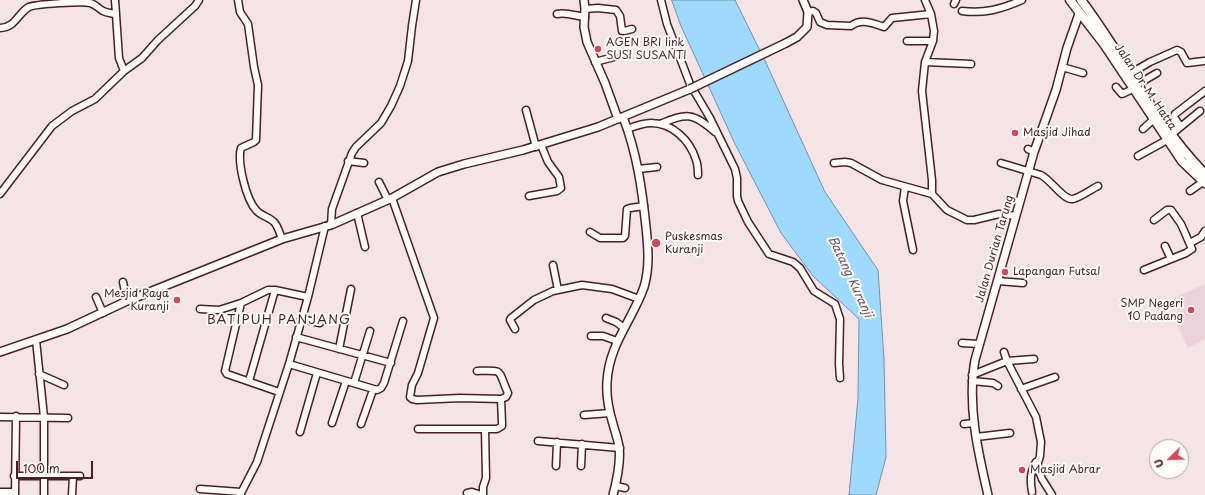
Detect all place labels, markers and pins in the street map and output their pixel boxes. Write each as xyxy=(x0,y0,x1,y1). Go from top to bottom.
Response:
place label: AGEN BRI link SUSI SUSANTI xyxy=(606,36,687,62)
marker: AGEN BRI link SUSI SUSANTI xyxy=(593,44,603,54)
place label: Masjid Jihad xyxy=(1023,126,1091,140)
marker: Masjid Jihad xyxy=(1010,128,1020,138)
place label: Puskesmas Kuranji xyxy=(665,230,722,256)
marker: Puskesmas Kuranji xyxy=(650,237,662,249)
place label: Lapangan Futsal xyxy=(1013,265,1100,279)
marker: Lapangan Futsal xyxy=(1000,267,1010,277)
place label: Mesjid Raya Kuranji xyxy=(104,287,169,313)
marker: Mesjid Raya Kuranji xyxy=(172,295,182,305)
place label: SMP Negeri 10 Padang xyxy=(1121,297,1183,323)
marker: SMP Negeri 10 Padang xyxy=(1186,305,1196,315)
place label: Masjid Abrar xyxy=(1030,463,1100,477)
marker: Masjid Abrar xyxy=(1017,465,1027,475)

